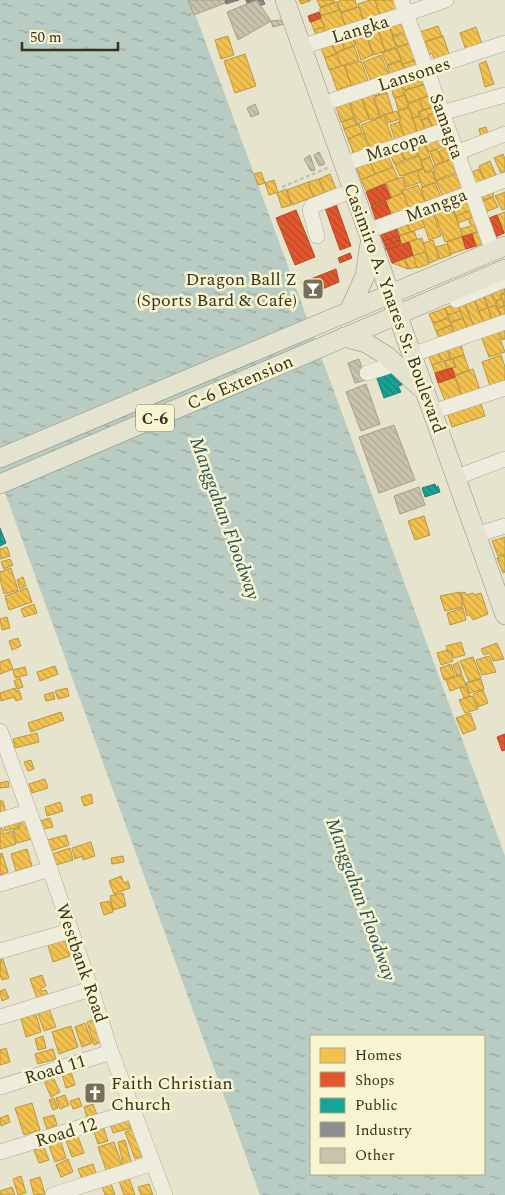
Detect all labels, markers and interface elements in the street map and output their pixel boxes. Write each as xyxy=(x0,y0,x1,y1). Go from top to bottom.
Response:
street label: Langka xyxy=(328,8,392,51)
scale bar xyxy=(22,20,119,52)
text: 50 m xyxy=(30,26,62,49)
street label: Lansones xyxy=(374,50,454,99)
street label: Samagta xyxy=(422,90,471,163)
street label: Macopa xyxy=(362,124,431,169)
street label: Casimiro A. Ynares Sr. Boulevard xyxy=(337,179,453,437)
street label: Mangga xyxy=(401,181,471,230)
place label: Dragon Ball Z (Sports Bard & Cafe) xyxy=(137,266,297,314)
bar icon: Dragon Ball Z (Sports Bard & Cafe) xyxy=(301,277,325,301)
street label: C-6 Extension xyxy=(183,348,298,417)
road number: C-6 xyxy=(136,404,174,432)
water label: Manggahan Floodway xyxy=(182,433,268,605)
water label: Manggahan Floodway xyxy=(318,814,404,986)
street label: Westbank Road xyxy=(48,900,115,1026)
legend xyxy=(310,1035,485,1175)
text: Homes xyxy=(355,1044,402,1067)
street label: Road 11 xyxy=(21,1047,89,1092)
text: Shops xyxy=(355,1069,395,1092)
place label: Faith Christian Church xyxy=(111,1070,233,1118)
church icon: Faith Christian Church xyxy=(83,1081,107,1105)
text: Public xyxy=(355,1094,398,1117)
street label: Road 12 xyxy=(32,1110,100,1155)
text: Industry xyxy=(355,1119,412,1142)
text: Other xyxy=(355,1144,394,1167)

